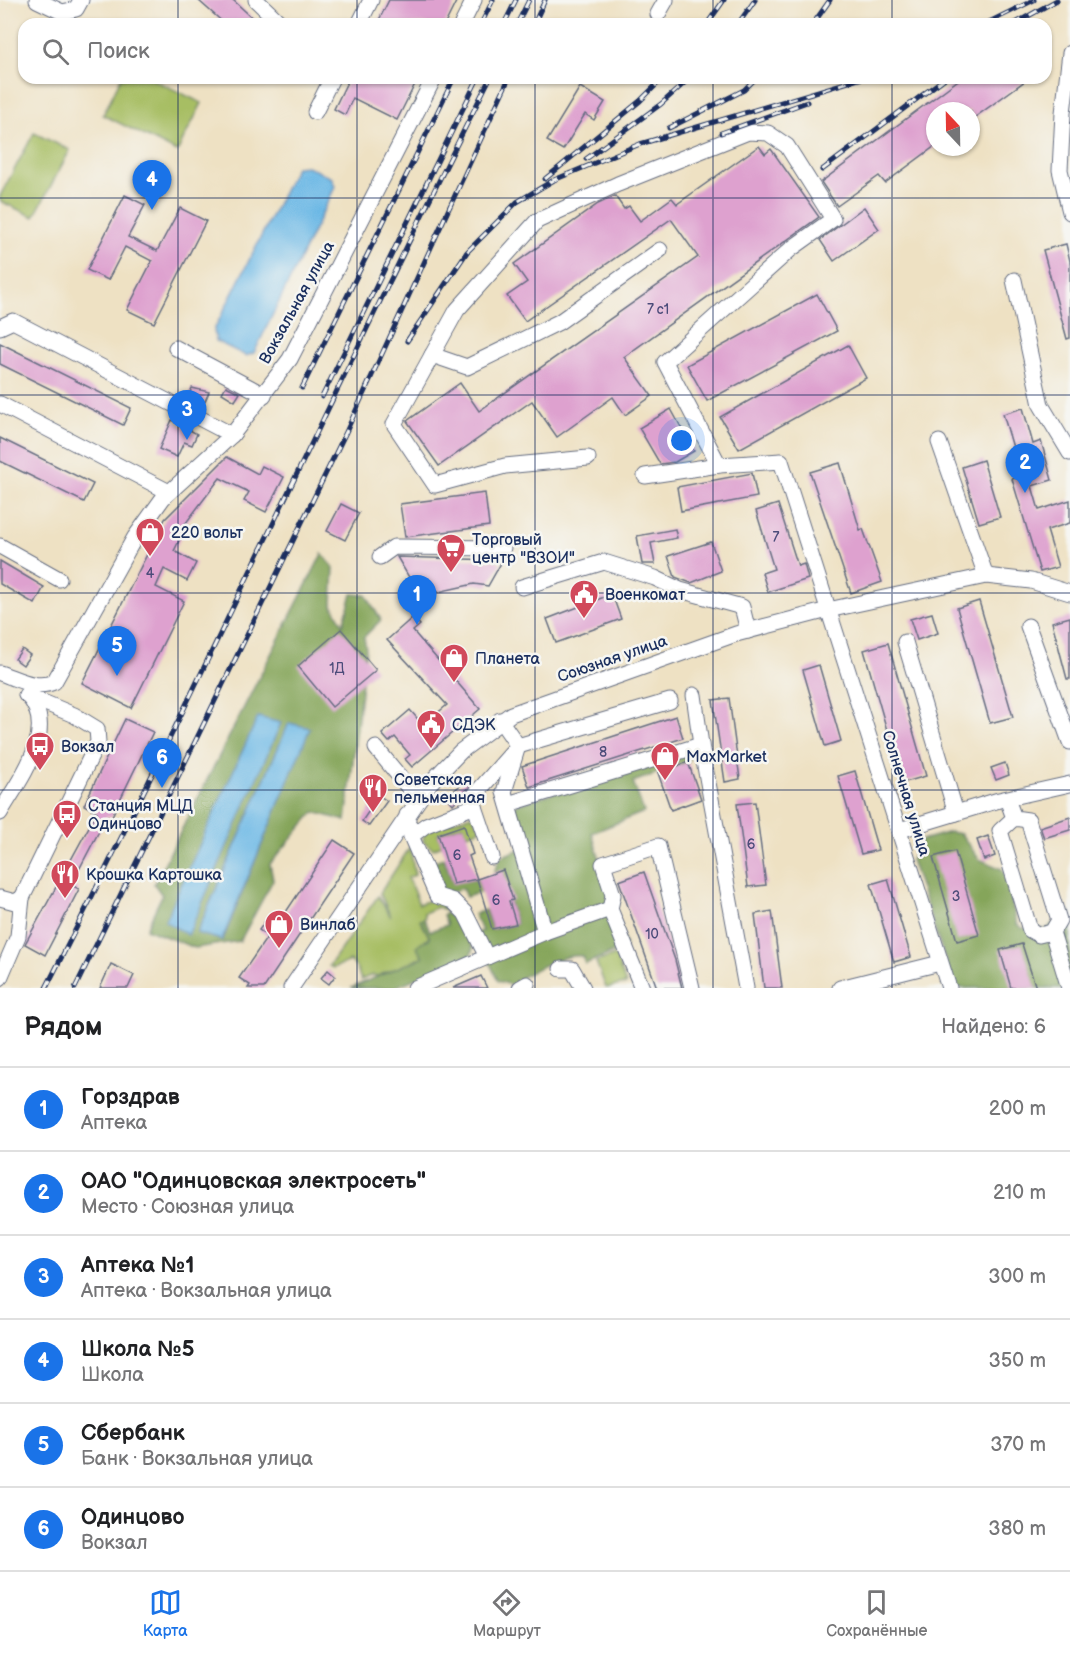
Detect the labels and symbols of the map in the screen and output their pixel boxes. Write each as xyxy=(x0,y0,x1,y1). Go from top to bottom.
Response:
north arrow xyxy=(926,102,980,156)
pin: 4 xyxy=(132,160,172,210)
street label: Вокзальная улица xyxy=(256,238,339,367)
house number: 7 с1 xyxy=(647,301,669,318)
pin: 3 xyxy=(168,390,207,440)
your location xyxy=(667,426,696,455)
pin: 2 xyxy=(1006,444,1044,493)
shop icon: 220 вольт xyxy=(134,516,166,558)
place label: 220 вольт xyxy=(171,524,244,543)
house number: 7 xyxy=(773,529,780,546)
place label: Торговый центр "ВЗОИ" xyxy=(472,531,575,568)
supermarket icon: Торговый центр "ВЗОИ" xyxy=(435,532,467,574)
house number: 4 xyxy=(146,565,155,582)
pin: 1 xyxy=(398,576,436,625)
public building icon: Военкомат xyxy=(568,578,600,620)
place label: Военкомат xyxy=(605,586,686,605)
pin: 5 xyxy=(98,626,136,676)
street label: Союзная улица xyxy=(555,632,670,687)
shop icon: Планета xyxy=(438,642,470,684)
place label: Планета xyxy=(475,650,541,669)
house number: 1Д xyxy=(329,660,345,677)
public building icon: СДЭК xyxy=(415,708,447,750)
place label: СДЭК xyxy=(452,716,496,735)
street label: Солнечная улица xyxy=(877,728,934,859)
bus stop icon: Вокзал xyxy=(24,730,56,772)
place label: Вокзал xyxy=(61,738,114,757)
pin: 6 xyxy=(142,738,182,788)
shop icon: MaxMarket xyxy=(649,740,681,782)
house number: 8 xyxy=(599,744,607,761)
place label: MaxMarket xyxy=(686,748,767,767)
place label: Советская пельменная xyxy=(394,771,485,808)
restaurant icon: Советская пельменная xyxy=(357,772,389,814)
place label: Станция МЦД Одинцово xyxy=(88,797,193,834)
bus stop icon: Станция МЦД Одинцово xyxy=(51,798,83,840)
house number: 6 xyxy=(747,836,756,853)
house number: 6 xyxy=(453,847,462,864)
restaurant icon: Крошка Картошка xyxy=(49,858,81,900)
place label: Крошка Картошка xyxy=(86,866,223,885)
house number: 3 xyxy=(952,888,960,905)
house number: 6 xyxy=(492,892,501,909)
shop icon: Винлаб xyxy=(263,908,295,950)
place label: Винлаб xyxy=(300,916,356,935)
house number: 10 xyxy=(645,926,659,943)

